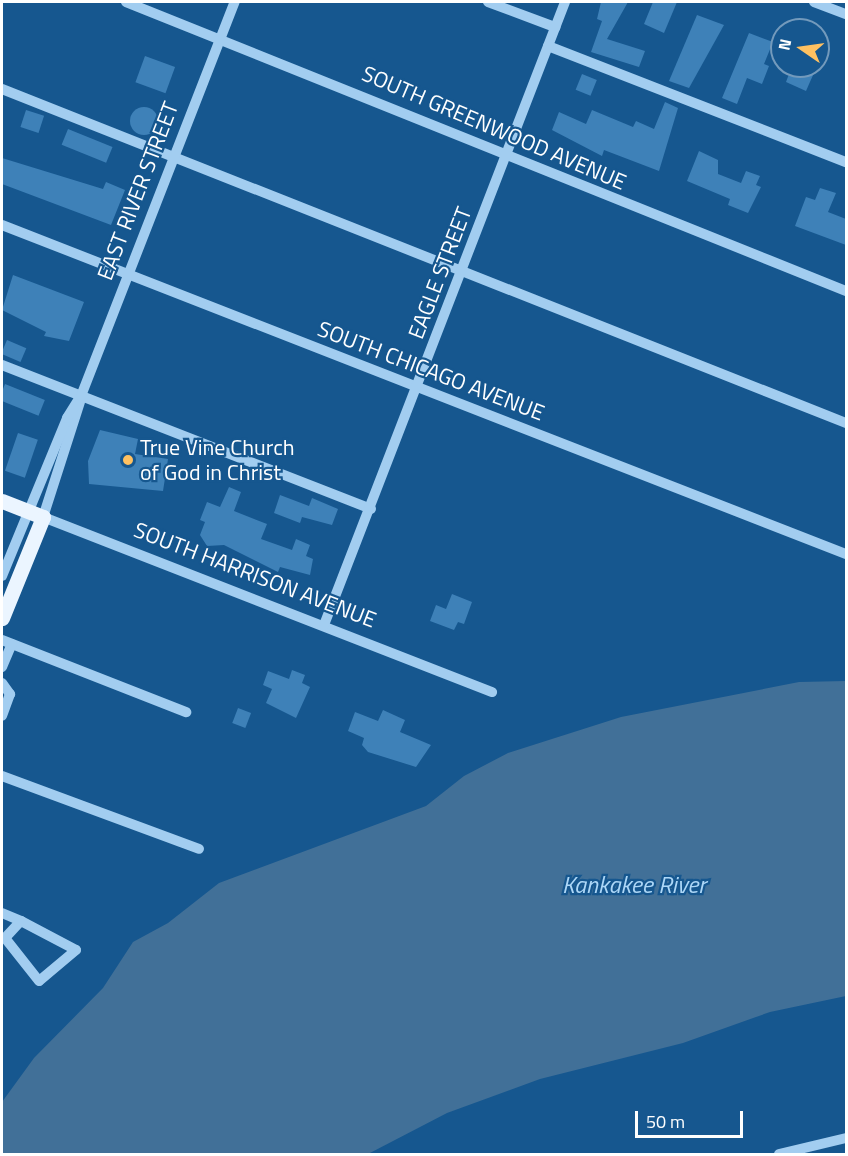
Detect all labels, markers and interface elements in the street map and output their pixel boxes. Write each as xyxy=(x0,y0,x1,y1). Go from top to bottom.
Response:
north arrow xyxy=(770,18,830,78)
text: N xyxy=(771,36,797,53)
street label: SOUTH GREENWOOD AVENUE xyxy=(358,60,630,196)
street label: EAST RIVER STREET xyxy=(92,98,184,284)
street label: EAGLE STREET xyxy=(403,203,477,343)
street label: SOUTH CHICAGO AVENUE xyxy=(314,316,548,426)
place label: True Vine Church of God in Christ xyxy=(140,434,295,486)
marker: True Vine Church of God in Christ xyxy=(121,453,135,467)
street label: SOUTH HARRISON AVENUE xyxy=(130,517,380,633)
water label: Kankakee River xyxy=(562,871,706,899)
scale bar xyxy=(638,1099,746,1137)
text: 50 m xyxy=(646,1108,685,1135)

